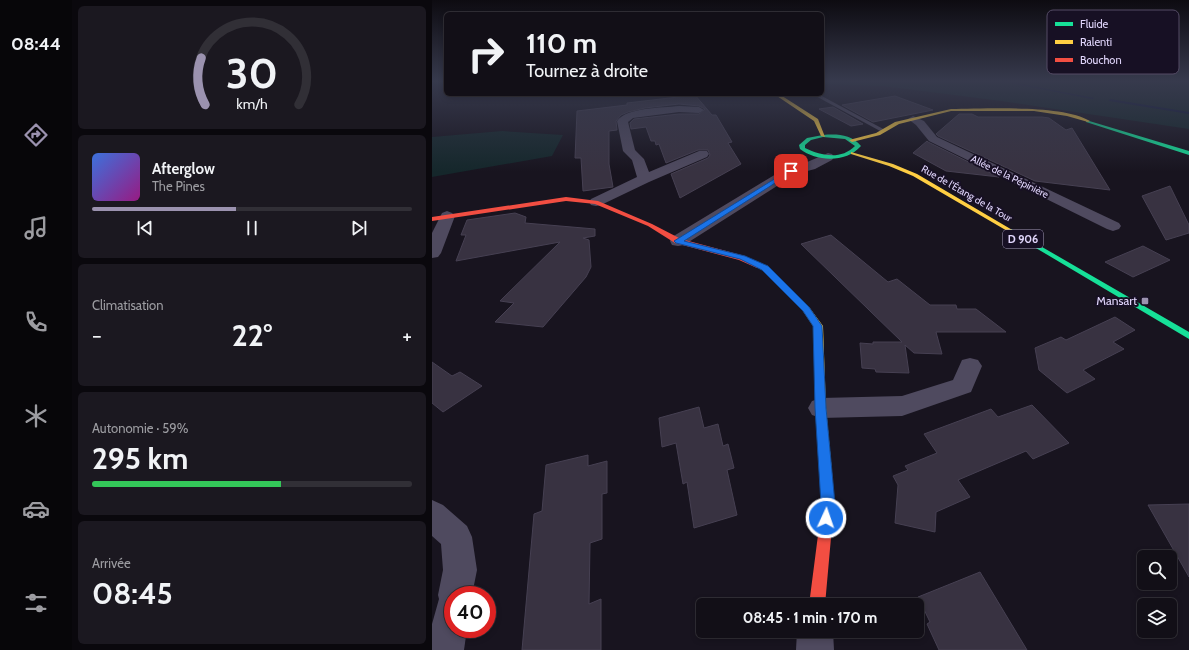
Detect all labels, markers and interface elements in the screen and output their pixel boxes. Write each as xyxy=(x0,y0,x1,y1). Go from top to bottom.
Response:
legend xyxy=(1047,10,1179,74)
text: Fluide xyxy=(1080,17,1109,31)
text: 110 m xyxy=(526,26,597,60)
icon: right xyxy=(460,28,512,80)
text: 08:44 xyxy=(11,33,61,55)
text: Ralenti xyxy=(1080,35,1112,49)
text: 30 xyxy=(226,48,278,98)
text: Bouchon xyxy=(1080,53,1122,67)
text: Tournez à droite xyxy=(526,60,648,82)
text: km/h xyxy=(236,95,268,113)
icon: directions xyxy=(22,121,50,149)
street label: Allée de la Pépinière xyxy=(969,152,1051,201)
pin xyxy=(774,154,808,188)
text: Afterglow xyxy=(152,160,215,178)
icon: arrive xyxy=(780,160,802,182)
street label: Rue de l'Étang de la Tour xyxy=(919,162,1015,225)
text: The Pines xyxy=(152,178,205,194)
icon: music xyxy=(22,214,50,242)
icon: previous xyxy=(134,217,156,239)
icon: pause xyxy=(241,217,263,239)
icon: next xyxy=(348,217,370,239)
road number: D 906 xyxy=(1003,230,1043,248)
place label: Mansart xyxy=(1096,293,1137,308)
marker: Mansart xyxy=(1140,296,1150,306)
text: Climatisation xyxy=(92,297,164,313)
icon: phone xyxy=(22,308,50,336)
text: 22° xyxy=(232,317,272,354)
text: − xyxy=(92,322,102,349)
text: + xyxy=(402,322,412,349)
icon: climate xyxy=(22,402,50,430)
text: Autonomie · 59% xyxy=(92,420,188,436)
text: 295 km xyxy=(92,440,188,477)
icon: car xyxy=(22,495,50,523)
position arrow xyxy=(805,497,847,539)
map controls xyxy=(1137,550,1177,638)
button: search xyxy=(1137,550,1177,590)
text: Arrivée xyxy=(92,555,131,571)
text: 08:45 xyxy=(92,575,173,612)
speed limit sign: 40 xyxy=(444,586,496,638)
icon: filters xyxy=(22,589,50,617)
button: layers xyxy=(1137,598,1177,638)
text: 08:45 · 1 min · 170 m xyxy=(743,609,877,627)

